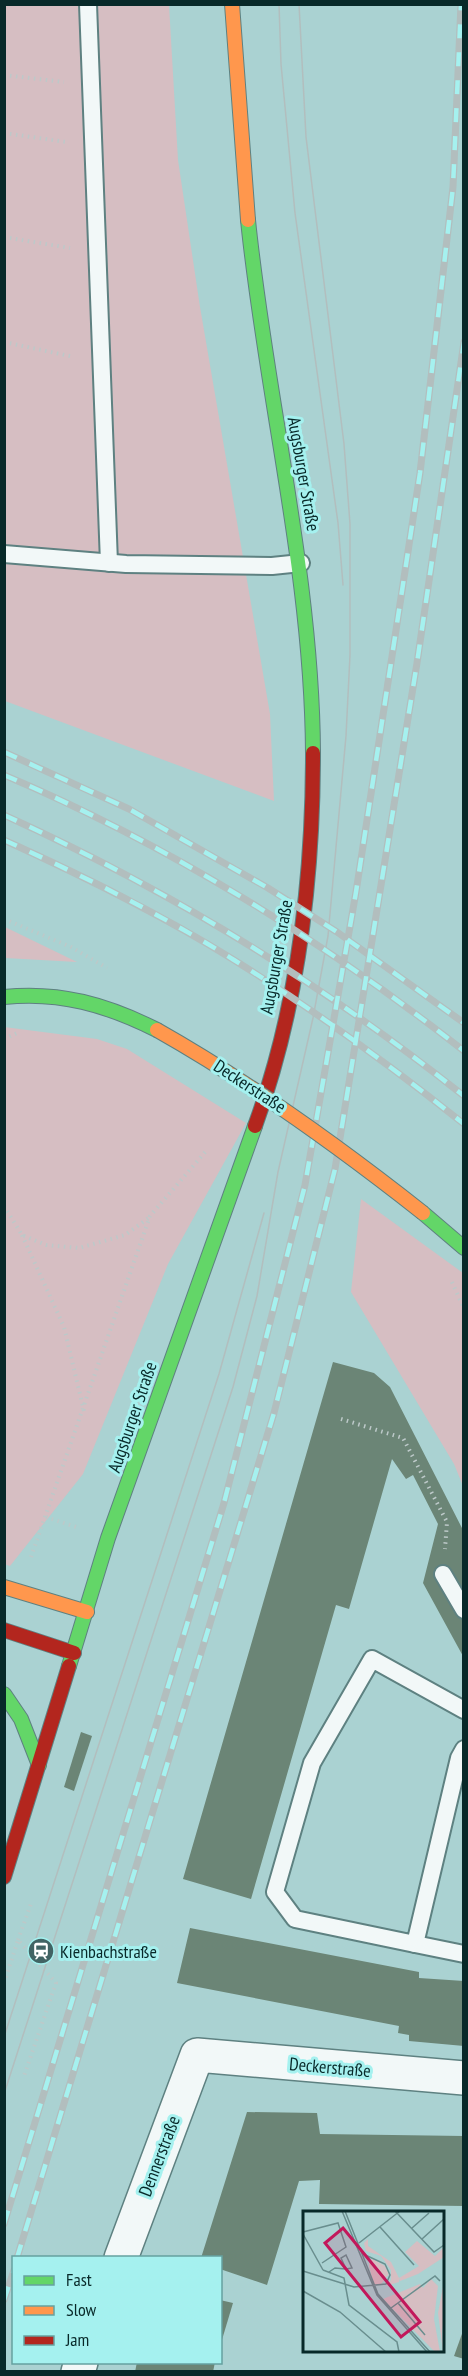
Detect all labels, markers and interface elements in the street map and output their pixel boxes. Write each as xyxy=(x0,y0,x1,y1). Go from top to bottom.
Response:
street label: Augsburger Straße xyxy=(283,415,325,533)
street label: Augsburger Straße xyxy=(255,898,297,1016)
street label: Deckerstraße xyxy=(209,1054,291,1118)
street label: Augsburger Straße xyxy=(102,1359,162,1475)
station icon: Kienbachstraße xyxy=(26,1936,56,1966)
place label: Kienbachstraße xyxy=(60,1940,157,1963)
street label: Deckerstraße xyxy=(288,2052,372,2082)
street label: Dennerstraße xyxy=(133,2112,185,2200)
inset map xyxy=(303,2211,444,2352)
legend xyxy=(12,2256,222,2364)
text: Fast xyxy=(66,2268,92,2291)
text: Slow xyxy=(66,2298,97,2321)
text: Jam xyxy=(65,2328,89,2351)

